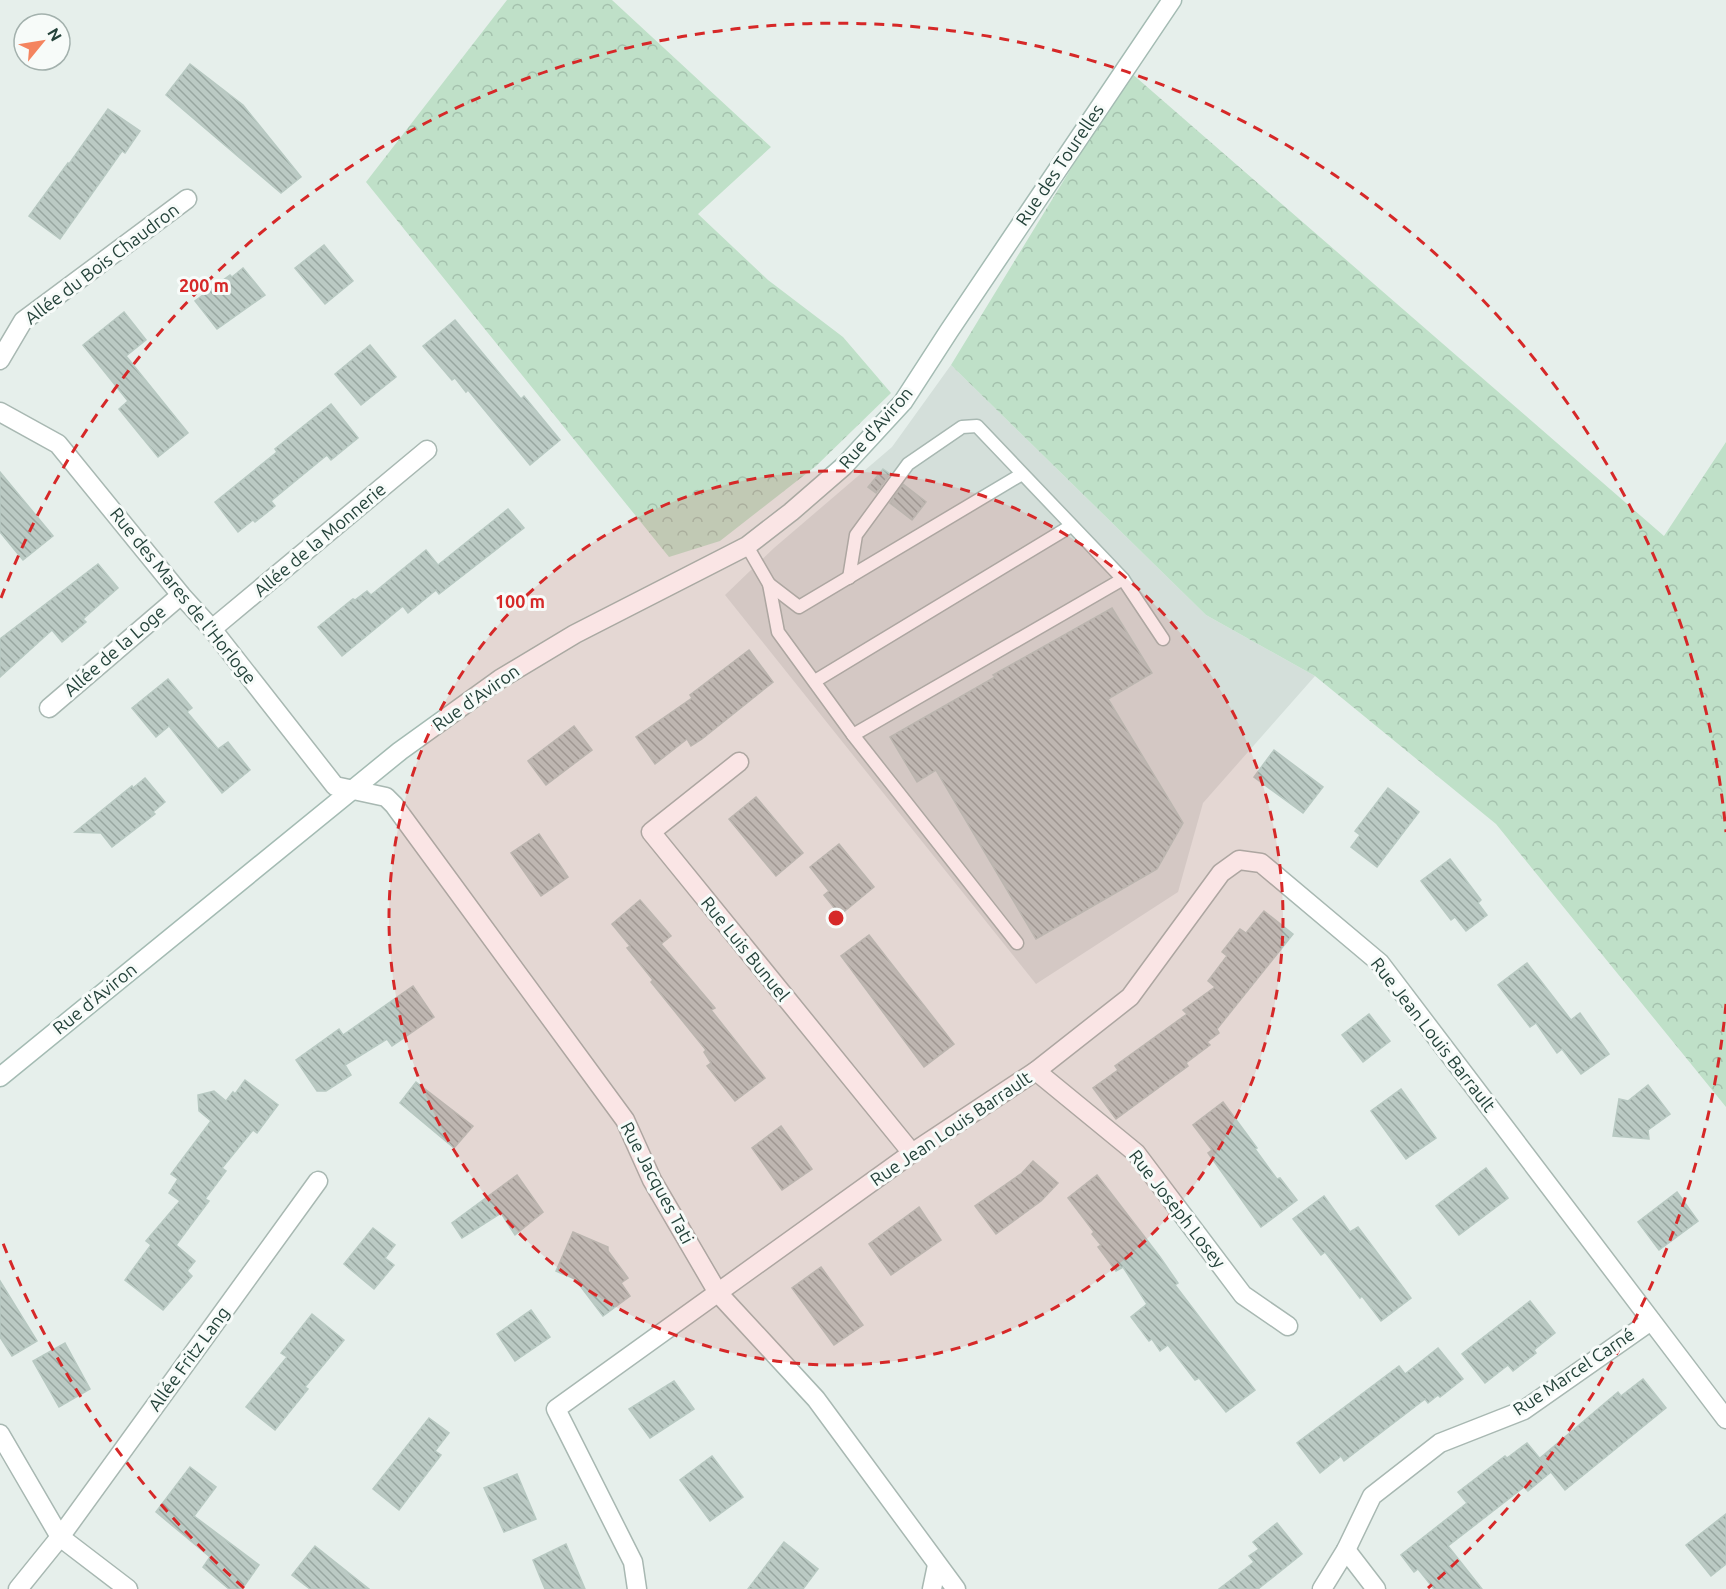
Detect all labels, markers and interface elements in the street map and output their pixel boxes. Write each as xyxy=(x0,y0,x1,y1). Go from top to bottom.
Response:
north arrow xyxy=(12,12,72,72)
text: N xyxy=(44,25,66,44)
street label: Rue des Tourelles xyxy=(1011,100,1107,229)
street label: Allée du Bois Chaudron xyxy=(21,199,182,328)
text: 200 m xyxy=(179,275,229,295)
street label: Rue d'Aviron xyxy=(834,382,916,472)
street label: Allée de la Monnerie xyxy=(249,478,389,600)
street label: Rue des Mares de l'Horloge xyxy=(107,503,261,687)
text: 100 m xyxy=(495,591,545,611)
street label: Allée de la Loge xyxy=(60,601,169,700)
street label: Rue d'Aviron xyxy=(428,660,523,734)
street label: Rue Luis Bunuel xyxy=(698,892,794,1005)
centre of rings xyxy=(826,908,846,928)
street label: Rue Jean Louis Barrault xyxy=(1367,953,1500,1115)
street label: Rue d'Aviron xyxy=(49,959,140,1038)
street label: Rue Jean Louis Barrault xyxy=(866,1067,1035,1190)
street label: Rue Jacques Tati xyxy=(617,1118,698,1247)
street label: Rue Joseph Losey xyxy=(1126,1146,1230,1271)
street label: Allée Fritz Lang xyxy=(144,1302,233,1414)
street label: Rue Marcel Carné xyxy=(1509,1323,1638,1419)

